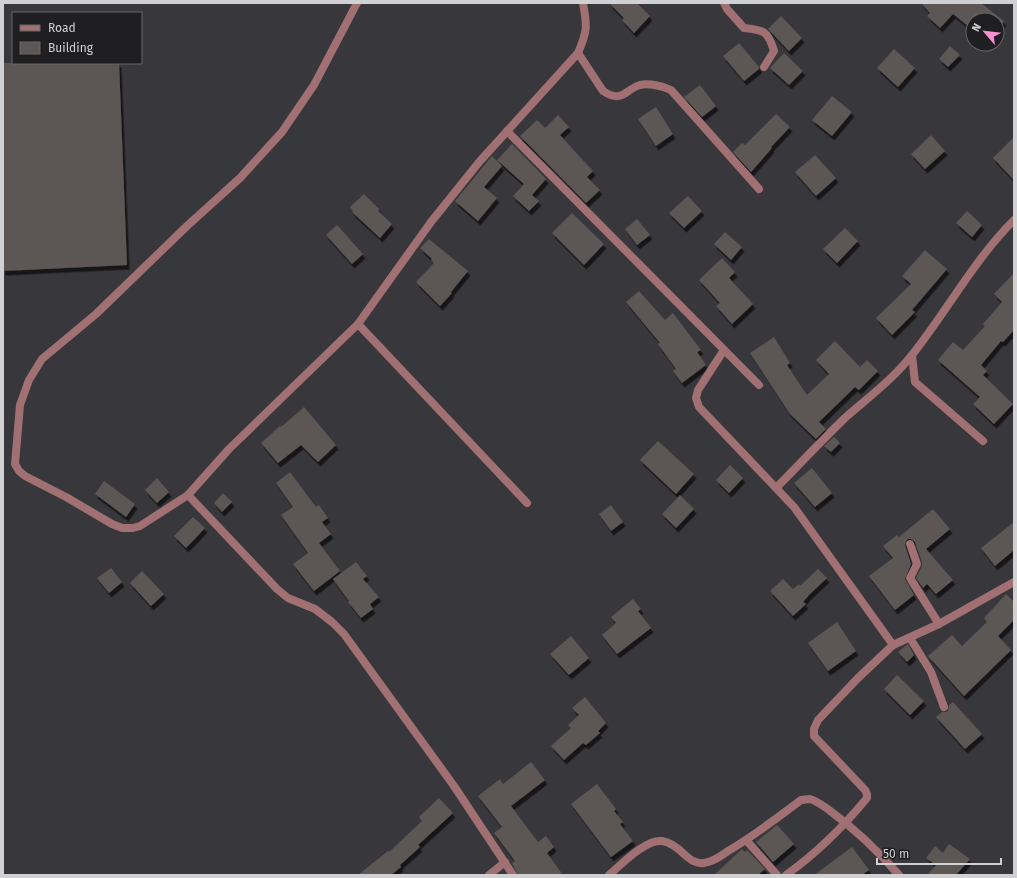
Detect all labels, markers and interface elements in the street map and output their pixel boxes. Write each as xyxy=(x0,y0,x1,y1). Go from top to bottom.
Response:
legend xyxy=(12,12,142,64)
north arrow xyxy=(965,12,1005,52)
text: Road xyxy=(48,21,76,35)
text: N xyxy=(969,21,984,34)
text: Building xyxy=(48,41,94,55)
scale bar xyxy=(877,840,1001,866)
text: 50 m xyxy=(883,847,909,861)

